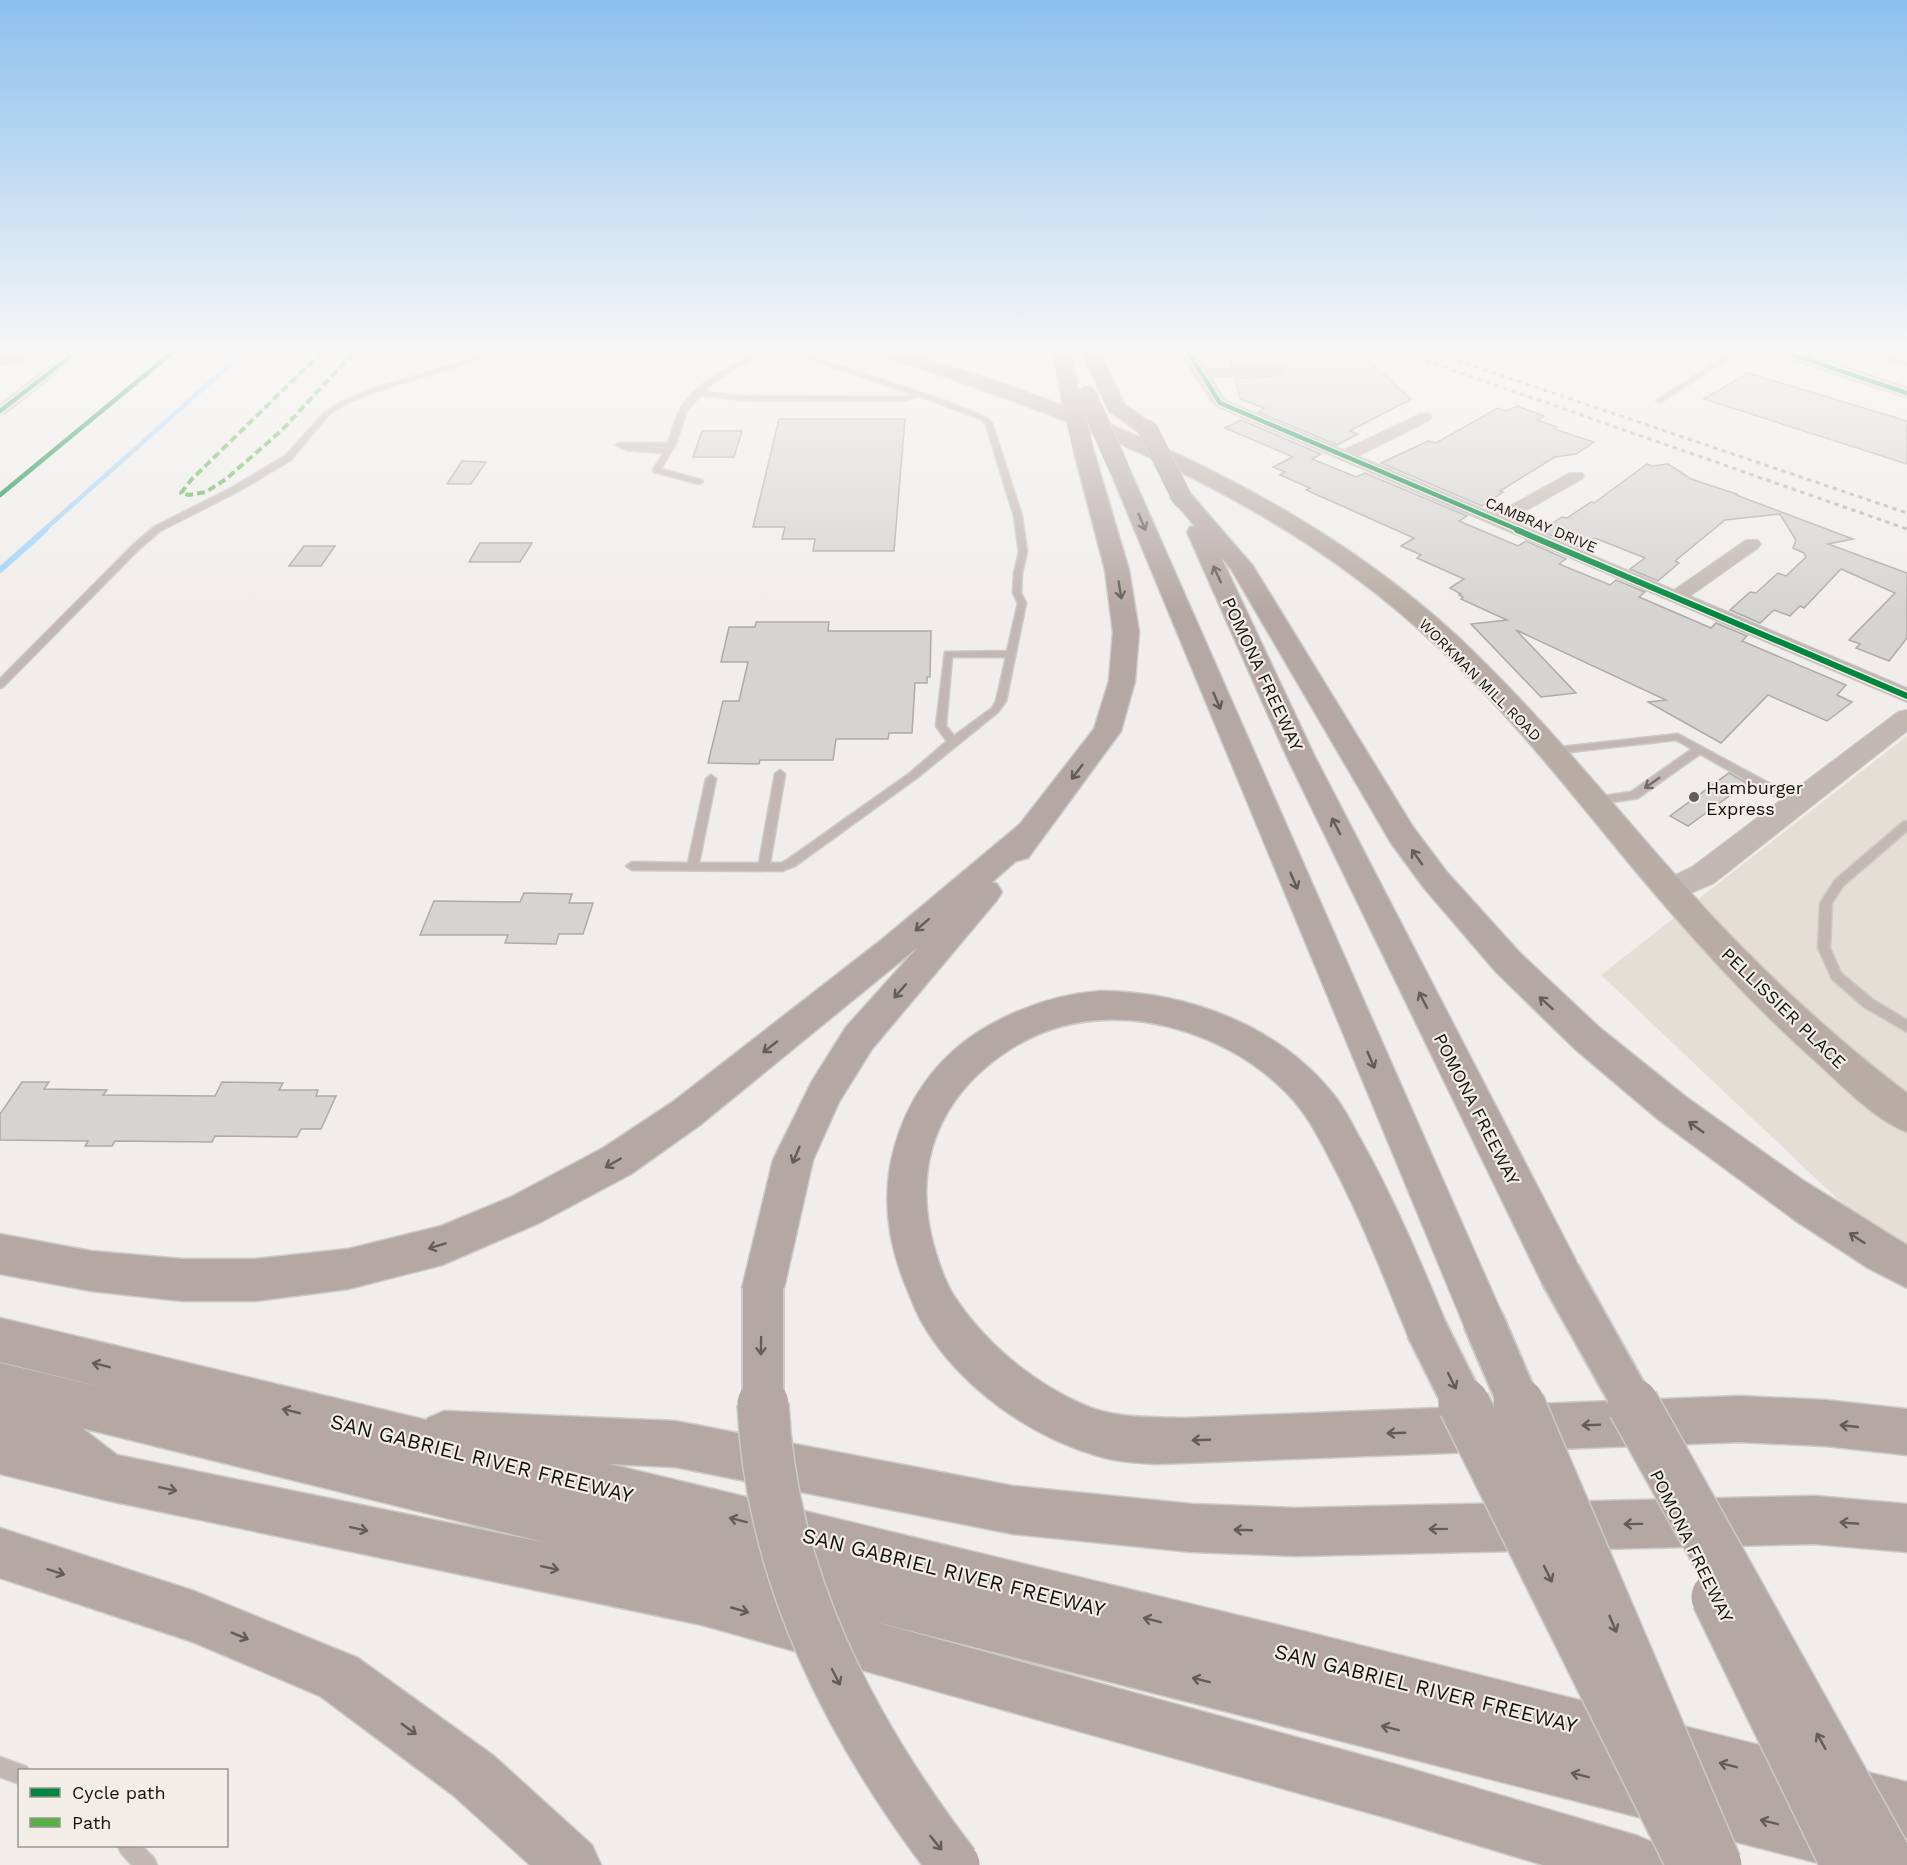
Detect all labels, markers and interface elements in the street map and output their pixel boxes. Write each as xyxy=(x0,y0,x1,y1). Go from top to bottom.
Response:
street label: CAMBRAY DRIVE xyxy=(1483,493,1599,557)
one-way arrow xyxy=(1137,512,1148,530)
one-way arrow xyxy=(1210,565,1222,583)
one-way arrow xyxy=(1114,579,1125,599)
street label: POMONA FREEWAY xyxy=(1218,594,1308,755)
street label: WORKMAN MILL ROAD xyxy=(1415,615,1545,745)
one-way arrow xyxy=(1212,692,1224,710)
one-way arrow xyxy=(1070,763,1083,779)
one-way arrow xyxy=(1644,777,1660,789)
place label: Hamburger Express xyxy=(1706,777,1803,819)
marker: Hamburger Express xyxy=(1687,790,1701,804)
one-way arrow xyxy=(1329,817,1341,835)
one-way arrow xyxy=(1411,849,1423,866)
one-way arrow xyxy=(1289,871,1301,889)
one-way arrow xyxy=(915,918,930,932)
street label: PELLISSIER PLACE xyxy=(1718,943,1850,1073)
one-way arrow xyxy=(893,983,906,999)
one-way arrow xyxy=(1417,992,1428,1010)
one-way arrow xyxy=(1539,995,1554,1010)
street label: POMONA FREEWAY xyxy=(1430,1030,1525,1189)
one-way arrow xyxy=(762,1041,778,1054)
one-way arrow xyxy=(1366,1050,1377,1068)
one-way arrow xyxy=(1689,1121,1705,1133)
one-way arrow xyxy=(790,1145,801,1163)
one-way arrow xyxy=(605,1157,622,1169)
one-way arrow xyxy=(1849,1231,1866,1243)
one-way arrow xyxy=(428,1241,447,1252)
one-way arrow xyxy=(755,1336,767,1356)
one-way arrow xyxy=(92,1358,111,1370)
one-way arrow xyxy=(1447,1371,1458,1389)
one-way arrow xyxy=(281,1405,300,1417)
street label: SAN GABRIEL RIVER FREEWAY xyxy=(328,1408,636,1508)
one-way arrow xyxy=(1582,1420,1602,1431)
one-way arrow xyxy=(1839,1420,1859,1431)
one-way arrow xyxy=(1387,1427,1407,1438)
one-way arrow xyxy=(1192,1435,1212,1446)
street label: POMONA FREEWAY xyxy=(1646,1466,1738,1626)
one-way arrow xyxy=(157,1484,177,1495)
one-way arrow xyxy=(729,1514,748,1525)
one-way arrow xyxy=(1839,1517,1859,1528)
one-way arrow xyxy=(1623,1518,1643,1530)
street label: SAN GABRIEL RIVER FREEWAY xyxy=(800,1522,1108,1622)
one-way arrow xyxy=(1429,1523,1449,1535)
one-way arrow xyxy=(348,1524,368,1535)
one-way arrow xyxy=(1234,1525,1254,1536)
one-way arrow xyxy=(539,1563,559,1574)
one-way arrow xyxy=(1543,1565,1555,1583)
one-way arrow xyxy=(46,1567,65,1578)
one-way arrow xyxy=(730,1605,749,1617)
one-way arrow xyxy=(1143,1614,1162,1626)
one-way arrow xyxy=(1608,1615,1619,1633)
one-way arrow xyxy=(230,1631,248,1642)
street label: SAN GABRIEL RIVER FREEWAY xyxy=(1272,1638,1580,1738)
one-way arrow xyxy=(831,1667,842,1685)
one-way arrow xyxy=(1192,1673,1211,1685)
one-way arrow xyxy=(1381,1721,1400,1733)
one-way arrow xyxy=(401,1723,417,1735)
one-way arrow xyxy=(1815,1732,1826,1750)
one-way arrow xyxy=(1719,1758,1738,1770)
legend xyxy=(18,1769,228,1847)
one-way arrow xyxy=(1570,1769,1589,1780)
text: Cycle path xyxy=(72,1782,166,1803)
text: Path xyxy=(72,1812,112,1833)
one-way arrow xyxy=(1760,1816,1779,1828)
one-way arrow xyxy=(930,1835,943,1851)

